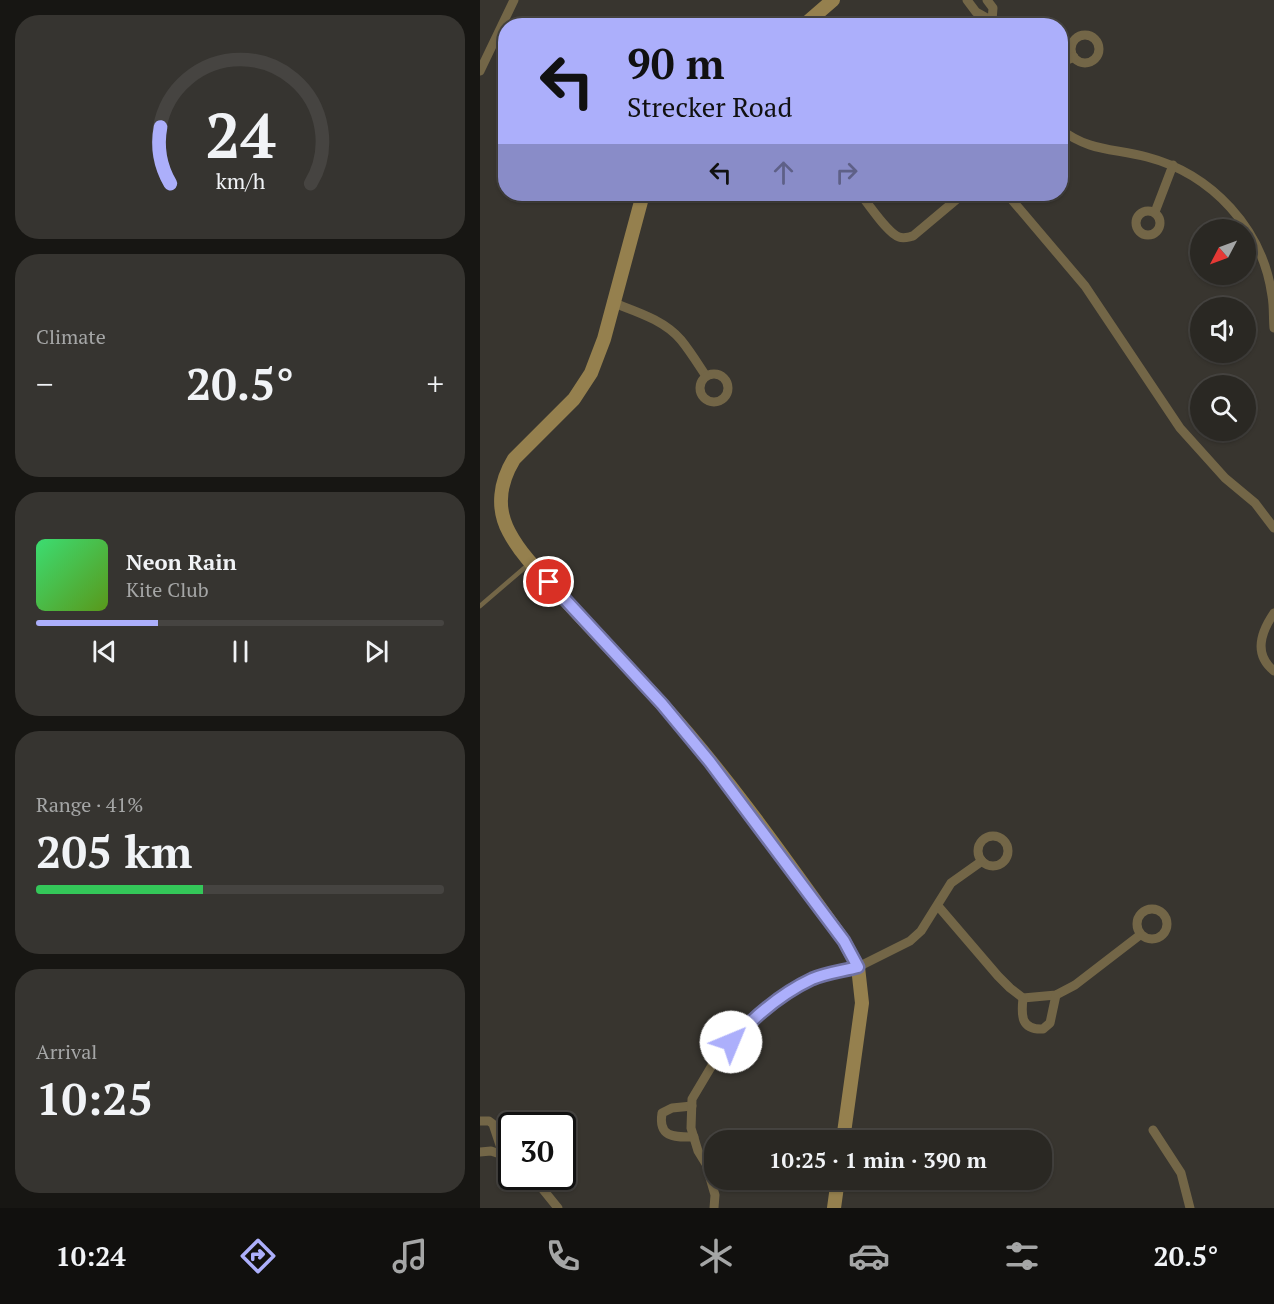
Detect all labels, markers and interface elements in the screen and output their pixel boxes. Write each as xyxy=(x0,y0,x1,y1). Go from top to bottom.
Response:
text: 90 m xyxy=(627,35,725,91)
icon: left xyxy=(528,42,606,120)
text: Strecker Road xyxy=(627,89,792,125)
text: 24 xyxy=(205,93,275,176)
icon: left xyxy=(704,156,737,189)
icon: ahead xyxy=(767,156,800,189)
icon: right xyxy=(830,156,863,189)
text: km/h xyxy=(215,167,265,195)
north arrow xyxy=(1190,219,1256,285)
map controls xyxy=(1190,219,1256,441)
button: sound xyxy=(1190,297,1256,363)
text: Climate xyxy=(36,323,106,350)
text: 20.5° xyxy=(186,353,294,413)
text: − xyxy=(36,362,54,405)
text: + xyxy=(426,362,444,405)
button: search xyxy=(1190,375,1256,441)
text: Neon Rain xyxy=(126,547,237,576)
pin xyxy=(523,556,574,607)
icon: arrive xyxy=(532,565,565,598)
text: Kite Club xyxy=(126,576,209,603)
icon: previous xyxy=(88,635,121,668)
icon: pause xyxy=(224,635,257,668)
icon: next xyxy=(360,635,393,668)
text: Range · 41% xyxy=(36,791,143,818)
text: 205 km xyxy=(36,821,192,881)
position arrow xyxy=(699,1010,763,1074)
text: Arrival xyxy=(36,1038,97,1065)
text: 10:25 xyxy=(36,1068,153,1128)
speed limit sign: 30 xyxy=(498,1112,576,1190)
text: 10:25 · 1 min · 390 m xyxy=(769,1145,987,1174)
icon: directions xyxy=(237,1235,279,1277)
icon: music xyxy=(389,1235,431,1277)
icon: phone xyxy=(542,1235,584,1277)
icon: climate xyxy=(695,1235,737,1277)
icon: car xyxy=(848,1235,890,1277)
icon: filters xyxy=(1001,1235,1043,1277)
text: 10:24 xyxy=(55,1238,126,1274)
text: 20.5° xyxy=(1154,1238,1219,1274)

